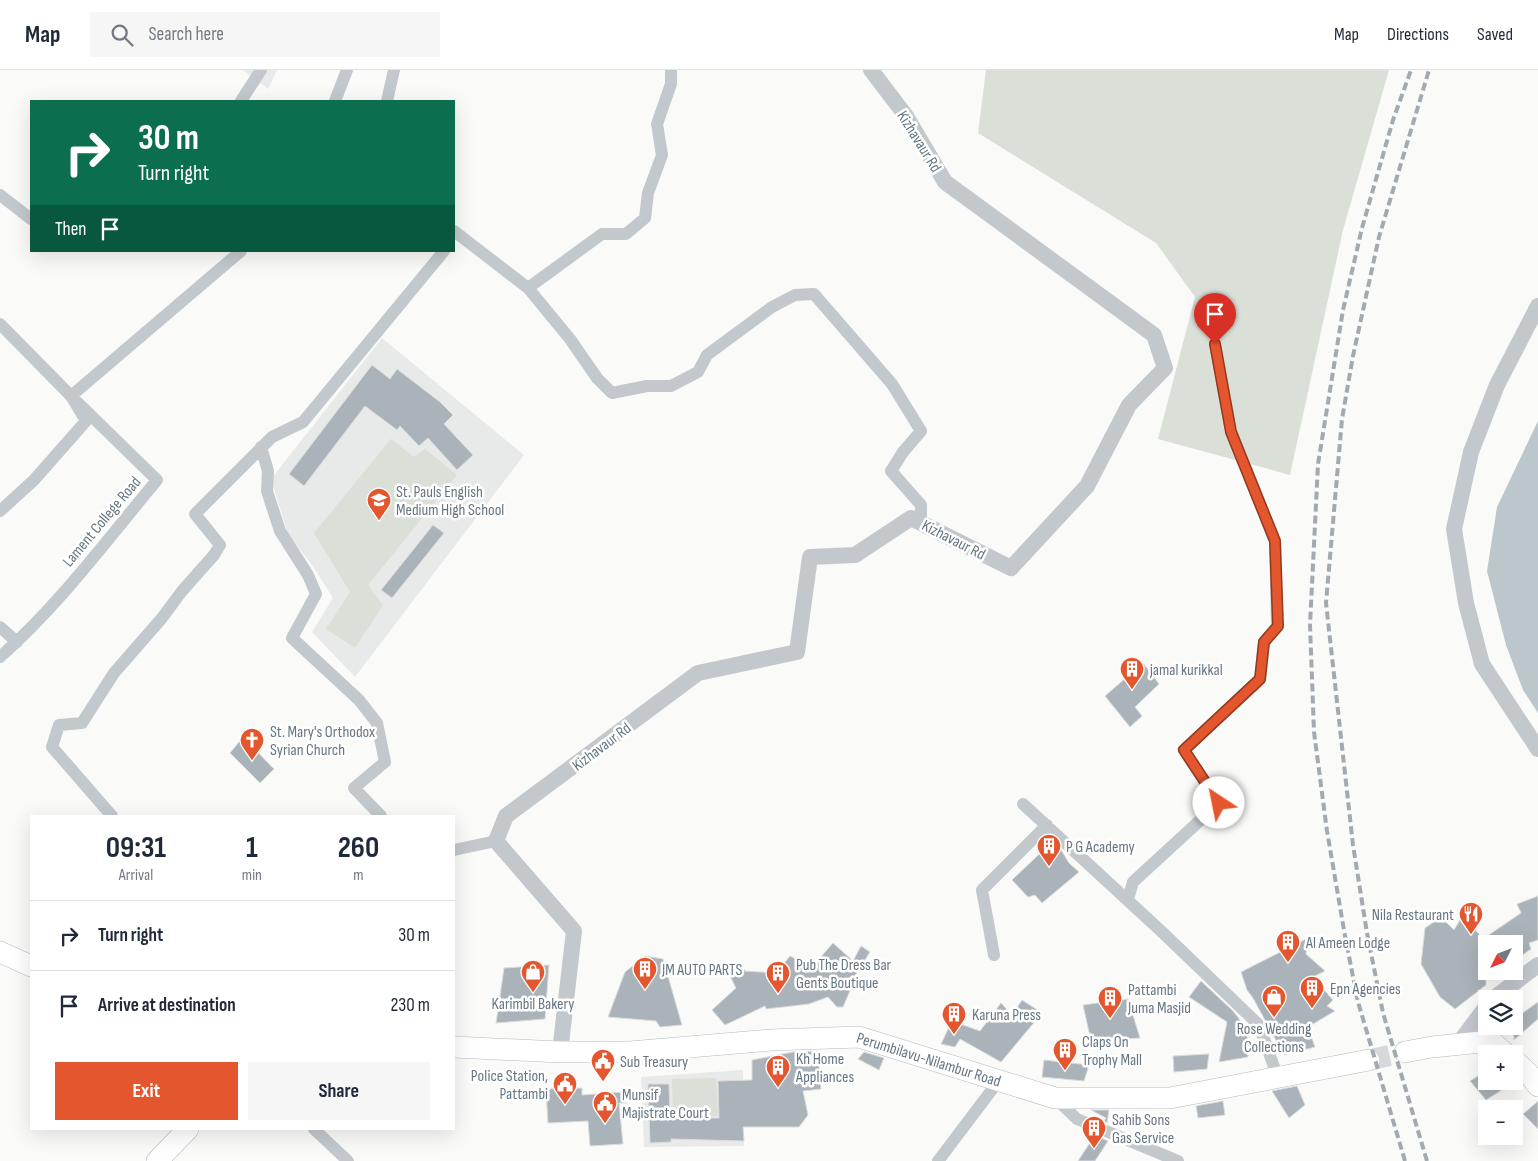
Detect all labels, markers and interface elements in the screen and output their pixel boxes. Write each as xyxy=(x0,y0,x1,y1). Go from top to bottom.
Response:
search box xyxy=(90,12,440,57)
text: Map xyxy=(25,20,60,49)
icon: search xyxy=(108,21,136,49)
text: Search here xyxy=(148,23,224,46)
text: Map xyxy=(1334,24,1359,45)
text: Directions xyxy=(1387,24,1449,45)
text: Saved xyxy=(1477,24,1513,45)
street label: Kizhavaur Rd xyxy=(892,108,945,176)
text: 30 m xyxy=(138,117,199,160)
icon: right xyxy=(55,120,120,185)
text: Turn right xyxy=(138,160,209,187)
icon: arrive xyxy=(96,215,124,243)
text: Then xyxy=(55,218,86,241)
pin xyxy=(1194,293,1236,344)
icon: arrive xyxy=(1201,300,1229,328)
street label: Lament College Road xyxy=(59,473,145,571)
place label: St. Pauls English Medium High School xyxy=(396,483,504,520)
school or university icon: St. Pauls English Medium High School xyxy=(366,487,392,521)
street label: Kizhavaur Rd xyxy=(918,516,988,564)
building icon: jamal kurikkal xyxy=(1119,656,1145,690)
place label: jamal kurikkal xyxy=(1149,661,1223,680)
street label: Kizhavaur Rd xyxy=(569,719,635,775)
place label: St. Mary's Orthodox Syrian Church xyxy=(270,723,375,760)
church icon: St. Mary's Orthodox Syrian Church xyxy=(239,727,265,761)
position arrow xyxy=(1192,776,1244,828)
text: 09:31 xyxy=(106,830,166,866)
text: 1 xyxy=(246,830,258,866)
text: 260 xyxy=(338,830,379,866)
building icon: P G Academy xyxy=(1036,833,1062,867)
place label: P G Academy xyxy=(1066,838,1135,857)
text: Arrival xyxy=(119,866,153,885)
text: min xyxy=(242,866,262,885)
text: m xyxy=(353,866,364,885)
restaurant icon: Nila Restaurant xyxy=(1458,901,1484,935)
place label: Nila Restaurant xyxy=(1372,906,1454,925)
icon: right xyxy=(55,922,83,950)
text: Turn right xyxy=(98,924,163,947)
text: 30 m xyxy=(398,924,430,947)
building icon: Al Ameen Lodge xyxy=(1275,929,1301,963)
place label: Al Ameen Lodge xyxy=(1305,934,1390,953)
north arrow xyxy=(1478,935,1522,980)
map controls xyxy=(1478,935,1523,1145)
building icon: JM AUTO PARTS xyxy=(632,956,658,990)
place label: Pub The Dress Bar Gents Boutique xyxy=(796,956,892,993)
shop icon: Karimbil Bakery xyxy=(520,959,546,993)
building icon: Pub The Dress Bar Gents Boutique xyxy=(765,960,791,994)
place label: JM AUTO PARTS xyxy=(661,961,742,980)
building icon: Epn Agencies xyxy=(1299,975,1325,1009)
place label: Epn Agencies xyxy=(1330,980,1401,999)
place label: Pattambi Juma Masjid xyxy=(1127,981,1191,1018)
shop icon: Rose Wedding Collections xyxy=(1261,984,1287,1018)
building icon: Pattambi Juma Masjid xyxy=(1097,985,1123,1019)
button: layers xyxy=(1478,990,1523,1035)
icon: arrive xyxy=(55,992,83,1020)
text: Arrive at destination xyxy=(98,994,236,1017)
text: 230 m xyxy=(390,994,430,1017)
place label: Karimbil Bakery xyxy=(492,995,574,1014)
building icon: Karuna Press xyxy=(941,1001,967,1035)
place label: Karuna Press xyxy=(972,1006,1041,1025)
place label: Rose Wedding Collections xyxy=(1237,1020,1311,1057)
street label: Perumbilavu-Nilambur Road xyxy=(854,1029,1003,1092)
place label: Claps On Trophy Mall xyxy=(1082,1033,1142,1070)
building icon: Claps On Trophy Mall xyxy=(1052,1037,1078,1071)
button: + xyxy=(1478,1045,1523,1090)
public building icon: Sub Treasury xyxy=(590,1048,616,1082)
place label: Kh Home Appliances xyxy=(795,1050,854,1087)
place label: Sub Treasury xyxy=(620,1053,688,1072)
building icon: Kh Home Appliances xyxy=(765,1054,791,1088)
button: Exit xyxy=(55,1062,238,1120)
button: Share xyxy=(248,1062,430,1120)
place label: Police Station, Pattambi xyxy=(471,1067,548,1104)
public building icon: Police Station, Pattambi xyxy=(552,1071,578,1105)
place label: Munsif Majistrate Court xyxy=(622,1086,709,1123)
public building icon: Munsif Majistrate Court xyxy=(592,1090,618,1124)
button: − xyxy=(1478,1100,1523,1145)
place label: Sahib Sons Gas Service xyxy=(1112,1111,1174,1148)
building icon: Sahib Sons Gas Service xyxy=(1081,1115,1107,1149)

